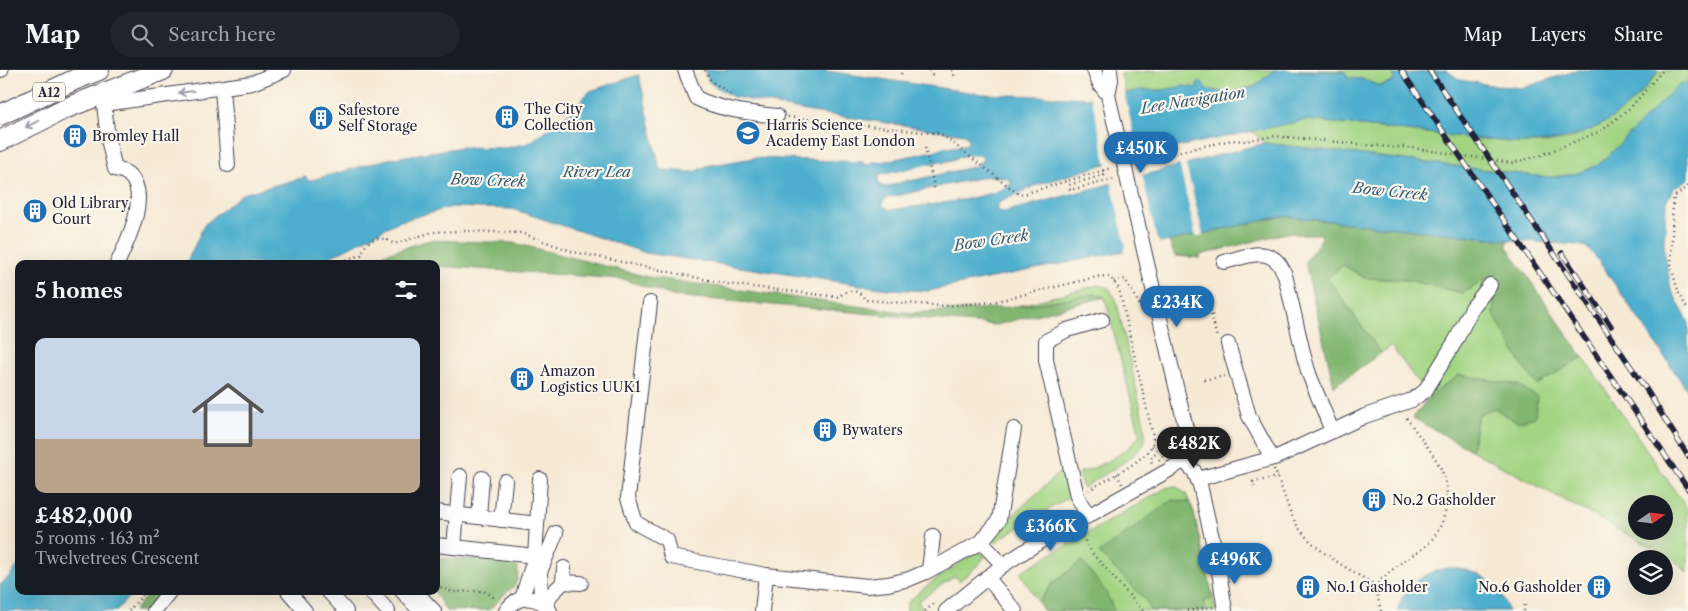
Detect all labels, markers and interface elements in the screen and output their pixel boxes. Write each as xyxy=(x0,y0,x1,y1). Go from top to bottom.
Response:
search box xyxy=(110,12,460,57)
text: Map xyxy=(25,20,80,49)
icon: search xyxy=(128,21,156,49)
text: Search here xyxy=(168,23,276,46)
text: Map xyxy=(1464,24,1502,46)
text: Layers xyxy=(1530,24,1586,46)
text: Share xyxy=(1614,24,1663,46)
water label: Lee Navigation xyxy=(1138,82,1247,118)
road number: A12 xyxy=(33,83,65,102)
one-way arrow xyxy=(179,87,195,97)
place label: The City Collection xyxy=(524,100,594,134)
place label: Safestore Self Storage xyxy=(338,101,418,135)
building icon: The City Collection xyxy=(494,104,520,130)
building icon: Safestore Self Storage xyxy=(308,105,334,131)
place label: Harris Science Academy East London xyxy=(765,116,915,150)
one-way arrow xyxy=(25,120,40,129)
school or university icon: Harris Science Academy East London xyxy=(735,120,761,146)
building icon: Bromley Hall xyxy=(62,123,88,149)
place label: Bromley Hall xyxy=(92,127,179,145)
pin: £450K xyxy=(1106,132,1176,174)
text: £450K xyxy=(1115,138,1167,158)
water label: River Lea xyxy=(562,162,631,181)
water label: Bow Creek xyxy=(449,169,526,191)
water label: Bow Creek xyxy=(1351,178,1428,204)
place label: Old Library Court xyxy=(52,194,129,228)
building icon: Old Library Court xyxy=(22,198,48,224)
water label: Bow Creek xyxy=(952,225,1030,255)
icon: filters xyxy=(392,276,420,304)
text: 5 homes xyxy=(35,278,123,303)
pin: £234K xyxy=(1142,286,1212,328)
text: £234K xyxy=(1151,292,1203,312)
place label: Amazon Logistics UUK1 xyxy=(539,362,641,396)
building icon: Amazon Logistics UUK1 xyxy=(509,366,535,392)
icon: home xyxy=(183,370,273,460)
building icon: Bywaters xyxy=(812,417,838,443)
place label: Bywaters xyxy=(842,421,903,439)
pin: £482K xyxy=(1159,426,1229,469)
text: £482K xyxy=(1168,433,1220,453)
building icon: No.2 Gasholder xyxy=(1361,487,1387,513)
place label: No.2 Gasholder xyxy=(1392,491,1496,509)
north arrow xyxy=(1628,495,1672,540)
map controls xyxy=(1628,495,1673,595)
text: £482,000 xyxy=(35,503,133,528)
pin: £366K xyxy=(1016,510,1086,552)
text: £366K xyxy=(1025,516,1077,536)
text: 5 rooms · 163 m² xyxy=(35,528,160,548)
pin: £496K xyxy=(1200,542,1270,585)
text: Twelvetrees Crescent xyxy=(35,548,199,568)
text: £496K xyxy=(1209,549,1261,569)
button: layers xyxy=(1628,550,1673,595)
building icon: No.1 Gasholder xyxy=(1295,574,1321,600)
building icon: No.6 Gasholder xyxy=(1586,574,1612,600)
place label: No.1 Gasholder xyxy=(1326,578,1428,596)
place label: No.6 Gasholder xyxy=(1478,578,1582,596)

